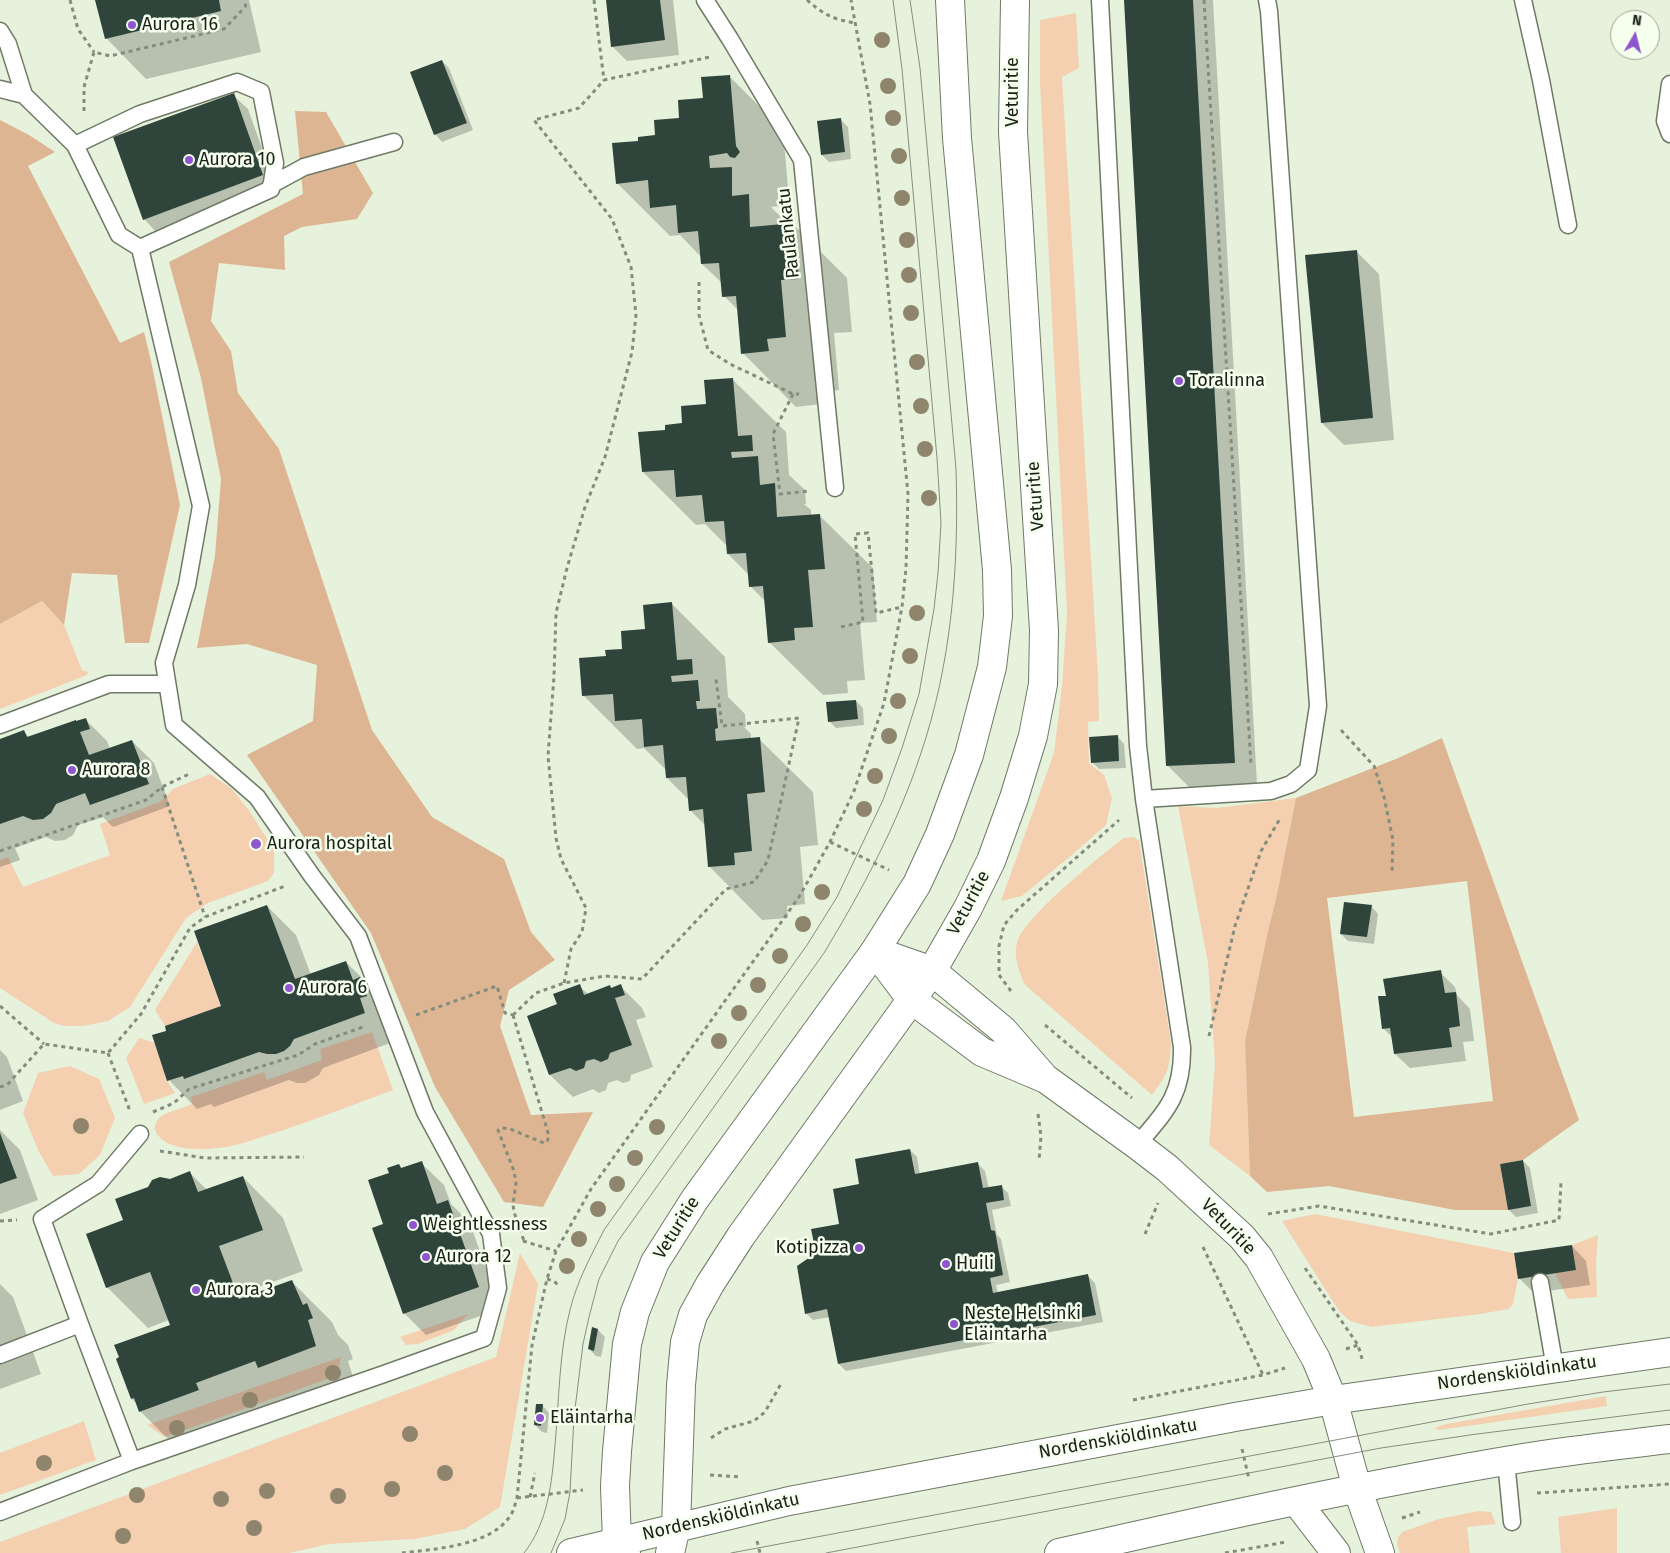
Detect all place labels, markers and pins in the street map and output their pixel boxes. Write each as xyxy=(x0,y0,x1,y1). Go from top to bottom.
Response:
place label: Aurora 16 xyxy=(142,14,218,36)
marker: Aurora 16 xyxy=(126,19,138,31)
place label: Aurora 10 xyxy=(199,149,275,171)
marker: Aurora 10 xyxy=(183,154,195,166)
place label: Toralinna xyxy=(1189,370,1265,392)
marker: Toralinna xyxy=(1173,375,1185,387)
place label: Aurora 8 xyxy=(82,759,151,781)
marker: Aurora 8 xyxy=(66,764,78,776)
place label: Aurora hospital xyxy=(267,833,392,855)
marker: Aurora hospital xyxy=(249,837,263,851)
place label: Aurora 6 xyxy=(299,977,367,999)
marker: Aurora 6 xyxy=(283,982,295,994)
place label: Weightlessness xyxy=(423,1214,547,1236)
marker: Weightlessness xyxy=(407,1219,419,1231)
place label: Kotipizza xyxy=(776,1237,849,1259)
marker: Kotipizza xyxy=(853,1242,865,1254)
place label: Aurora 12 xyxy=(436,1246,511,1268)
marker: Aurora 12 xyxy=(420,1251,432,1263)
place label: Huili xyxy=(956,1253,994,1275)
marker: Huili xyxy=(940,1258,952,1270)
place label: Aurora 3 xyxy=(206,1279,274,1301)
marker: Aurora 3 xyxy=(190,1284,202,1296)
place label: Neste Helsinki Eläintarha xyxy=(964,1303,1081,1346)
marker: Neste Helsinki Eläintarha xyxy=(948,1318,960,1330)
place label: Eläintarha xyxy=(550,1407,634,1429)
marker: Eläintarha xyxy=(534,1412,546,1424)

